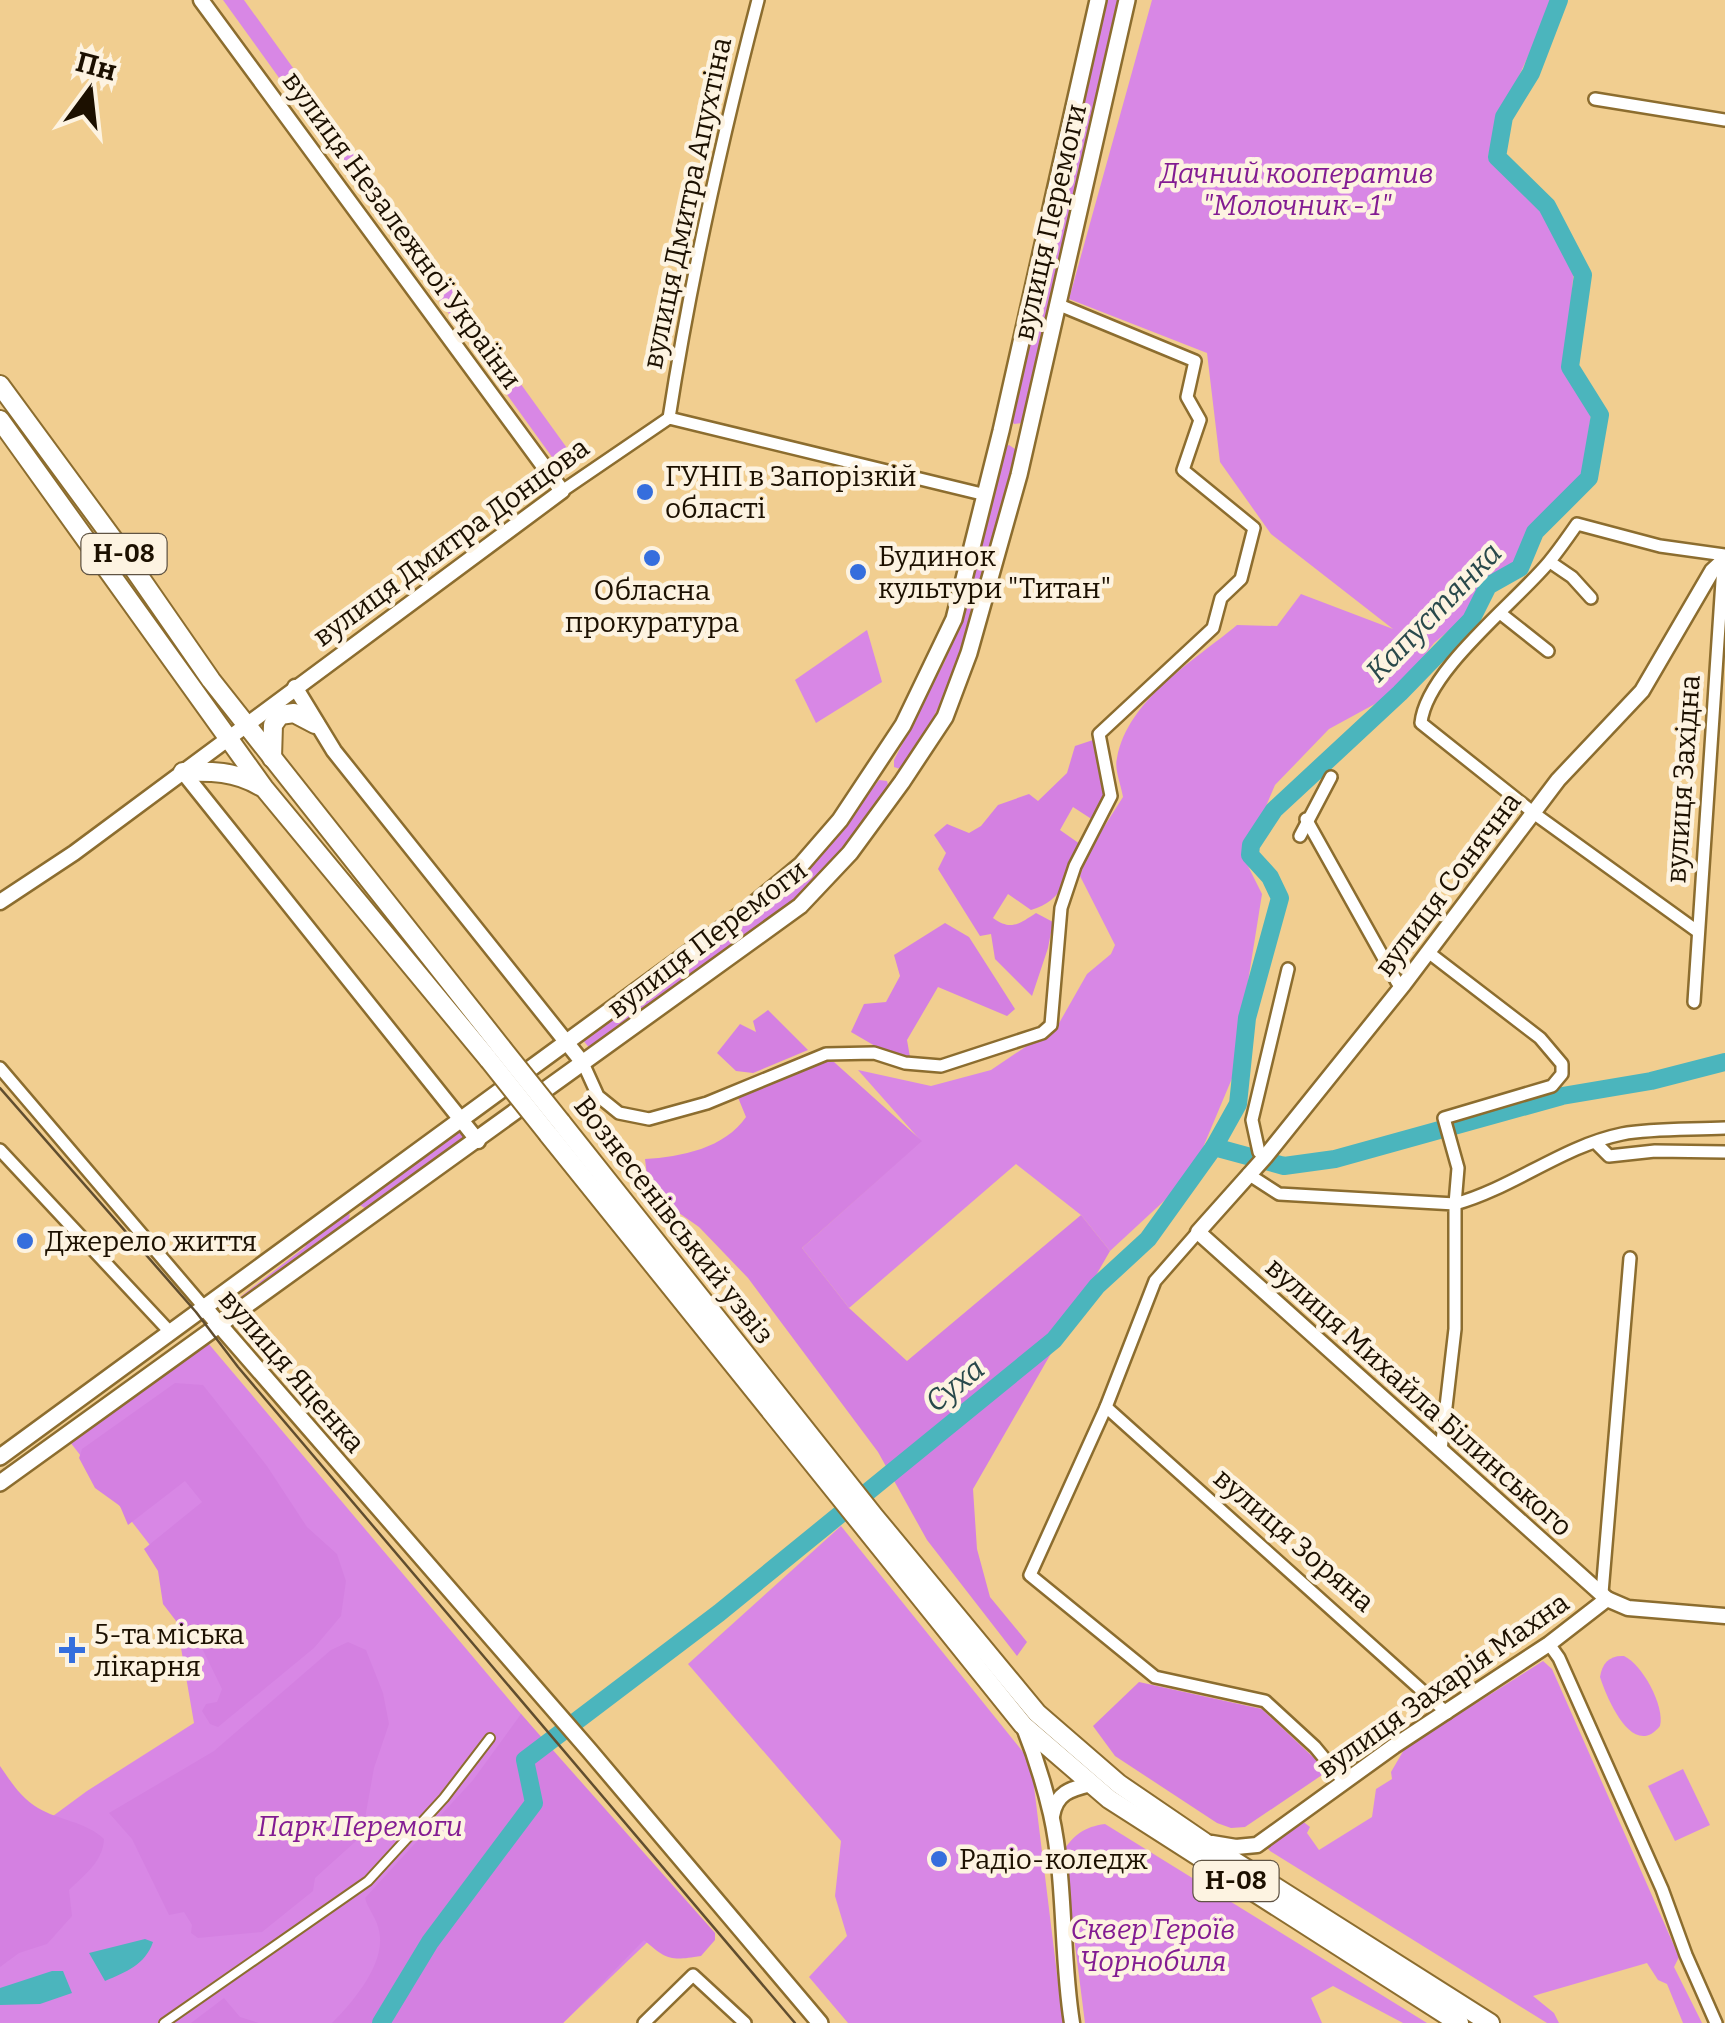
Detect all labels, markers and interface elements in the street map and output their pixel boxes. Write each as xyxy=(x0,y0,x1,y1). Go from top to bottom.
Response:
street label: вулиця Дмитра Апухтіна xyxy=(636,34,738,372)
north arrow xyxy=(40,40,140,140)
text: Пн xyxy=(73,45,120,88)
street label: вулиця Незалежної України xyxy=(276,65,528,395)
street label: вулиця Перемоги xyxy=(1007,101,1093,343)
park label: Дачний кооператив "Молочник - 1" xyxy=(1158,157,1434,222)
street label: вулиця Дмитра Донцова xyxy=(307,431,595,653)
place label: ГУНП в Запорізкій області xyxy=(665,460,917,525)
marker: ГУНП в Запорізкій області xyxy=(634,481,656,503)
road number: Н-08 xyxy=(82,534,166,574)
water label: Капустянка xyxy=(1359,535,1509,689)
place label: Будинок культури "Титан" xyxy=(878,540,1111,605)
marker: Обласна прокуратура xyxy=(641,547,663,569)
marker: Будинок культури "Титан" xyxy=(847,561,869,583)
place label: Обласна прокуратура xyxy=(565,574,739,639)
street label: вулиця Західна xyxy=(1659,674,1707,884)
street label: вулиця Сонячна xyxy=(1368,786,1528,982)
street label: вулиця Перемоги xyxy=(601,853,813,1025)
street label: Вознесенівський узвіз xyxy=(567,1090,781,1350)
place label: Джерело життя xyxy=(45,1225,257,1258)
marker: Джерело життя xyxy=(14,1230,36,1252)
street label: вулиця Михайла Білинського xyxy=(1259,1251,1579,1543)
street label: вулиця Яценка xyxy=(212,1283,372,1459)
water label: Суха xyxy=(918,1350,992,1420)
street label: вулиця Зоряна xyxy=(1207,1461,1381,1619)
street label: вулиця Захарія Махна xyxy=(1311,1586,1575,1784)
place label: 5-та міська лікарня xyxy=(94,1618,244,1683)
marker: 5-та міська лікарня xyxy=(59,1637,85,1663)
park label: Парк Перемоги xyxy=(257,1810,463,1843)
place label: Радіо-коледж xyxy=(959,1843,1148,1876)
marker: Радіо-коледж xyxy=(928,1848,950,1870)
road number: Н-08 xyxy=(1194,1861,1278,1901)
park label: Сквер Героїв Чорнобиля xyxy=(1070,1913,1236,1978)

